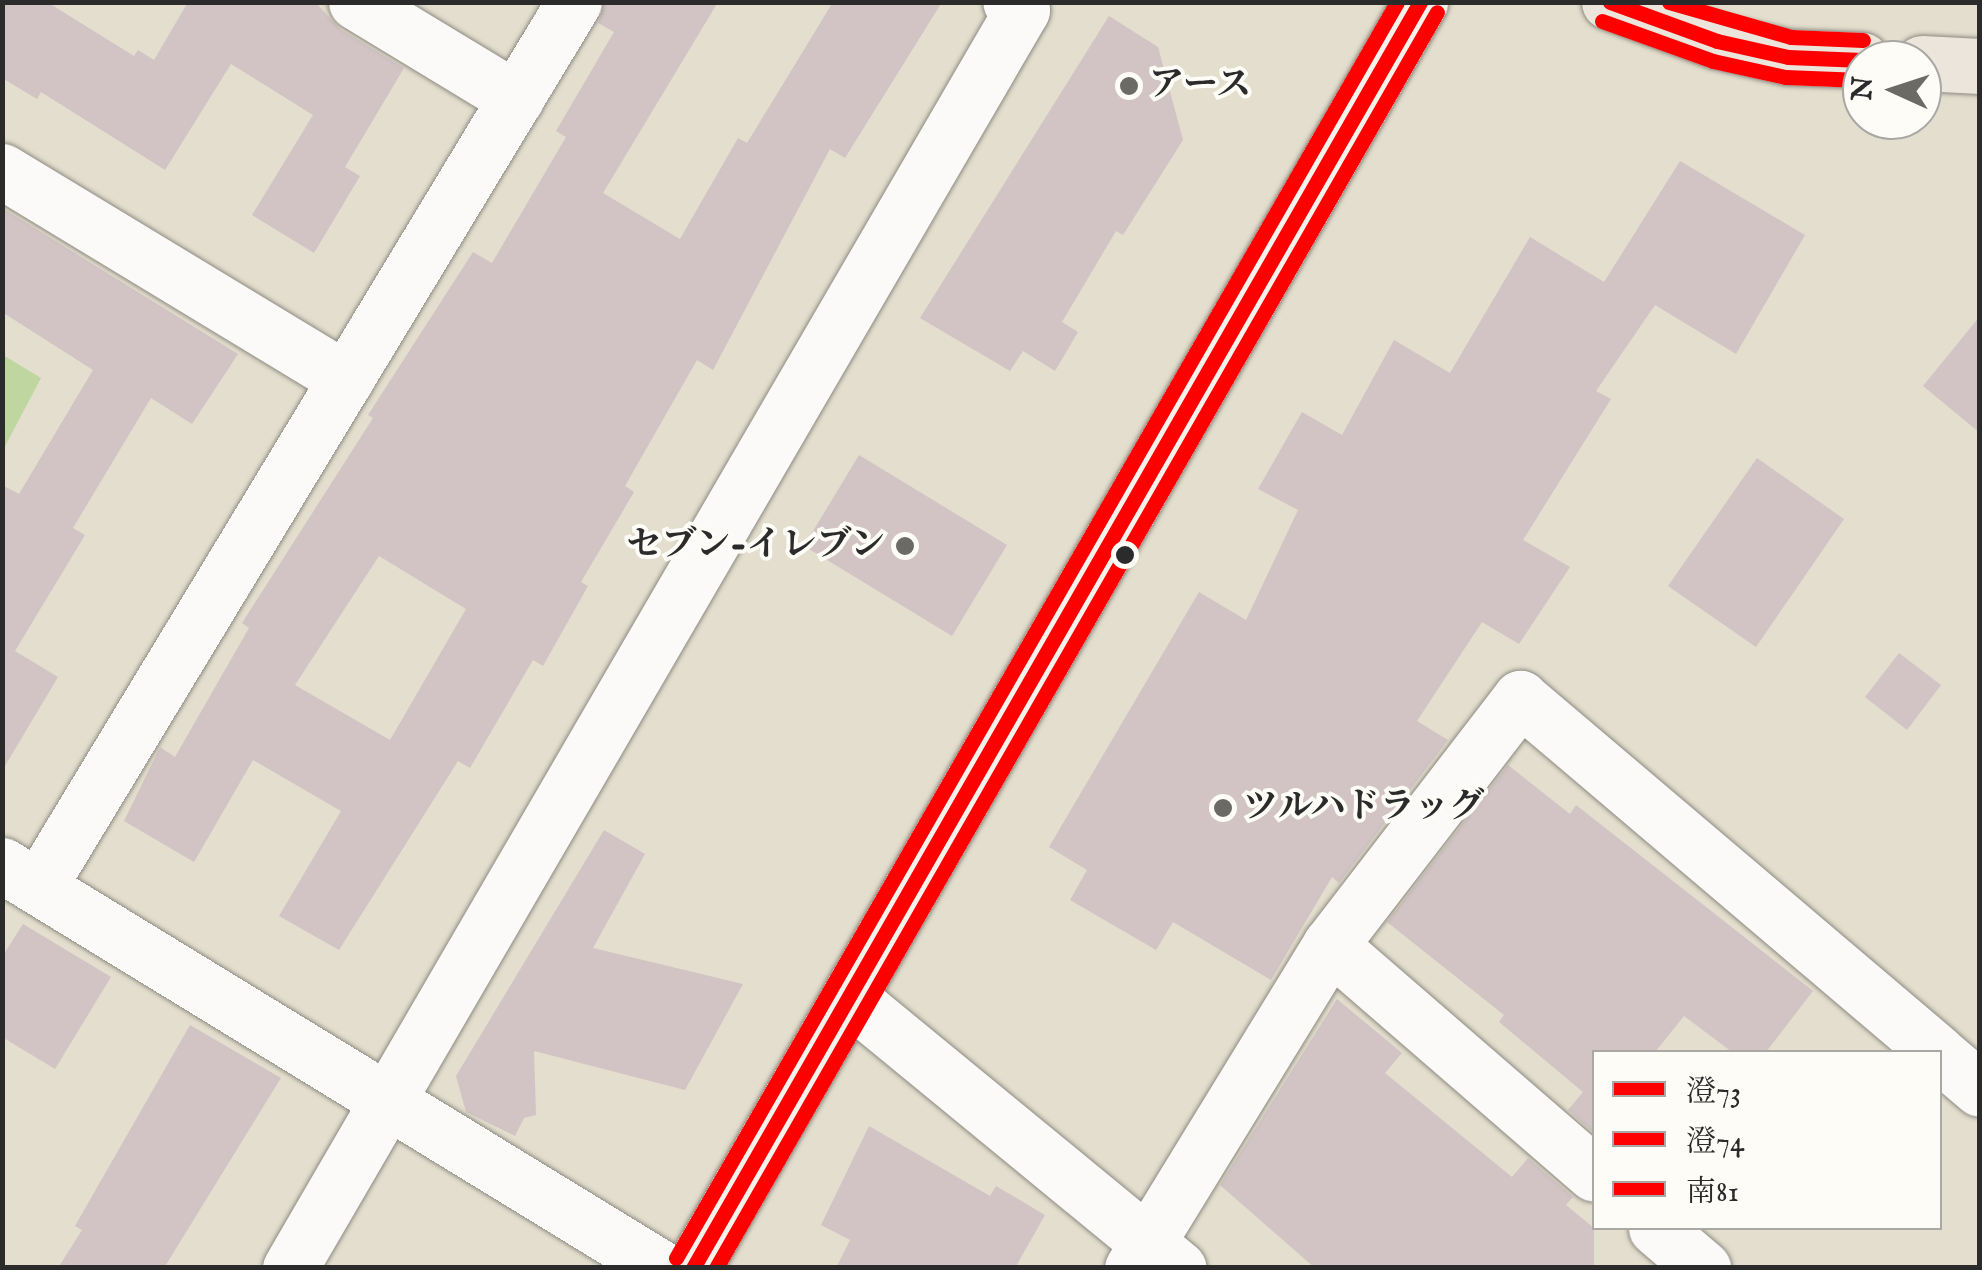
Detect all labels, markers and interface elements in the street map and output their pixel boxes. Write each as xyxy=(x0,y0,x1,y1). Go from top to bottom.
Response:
north arrow xyxy=(1842,40,1942,140)
place label: アース xyxy=(1149,65,1253,107)
marker: アース xyxy=(1118,75,1140,97)
text: N xyxy=(1845,75,1882,102)
place label: セブン-イレブン xyxy=(624,525,885,567)
marker: セブン-イレブン xyxy=(894,535,916,557)
unlabelled marker xyxy=(1115,545,1135,565)
place label: ツルハドラッグ xyxy=(1243,787,1488,829)
marker: ツルハドラッグ xyxy=(1212,797,1234,819)
legend xyxy=(1592,1050,1942,1230)
text: 澄73 xyxy=(1686,1074,1741,1112)
text: 澄74 xyxy=(1686,1124,1745,1162)
text: 南81 xyxy=(1686,1174,1739,1212)

